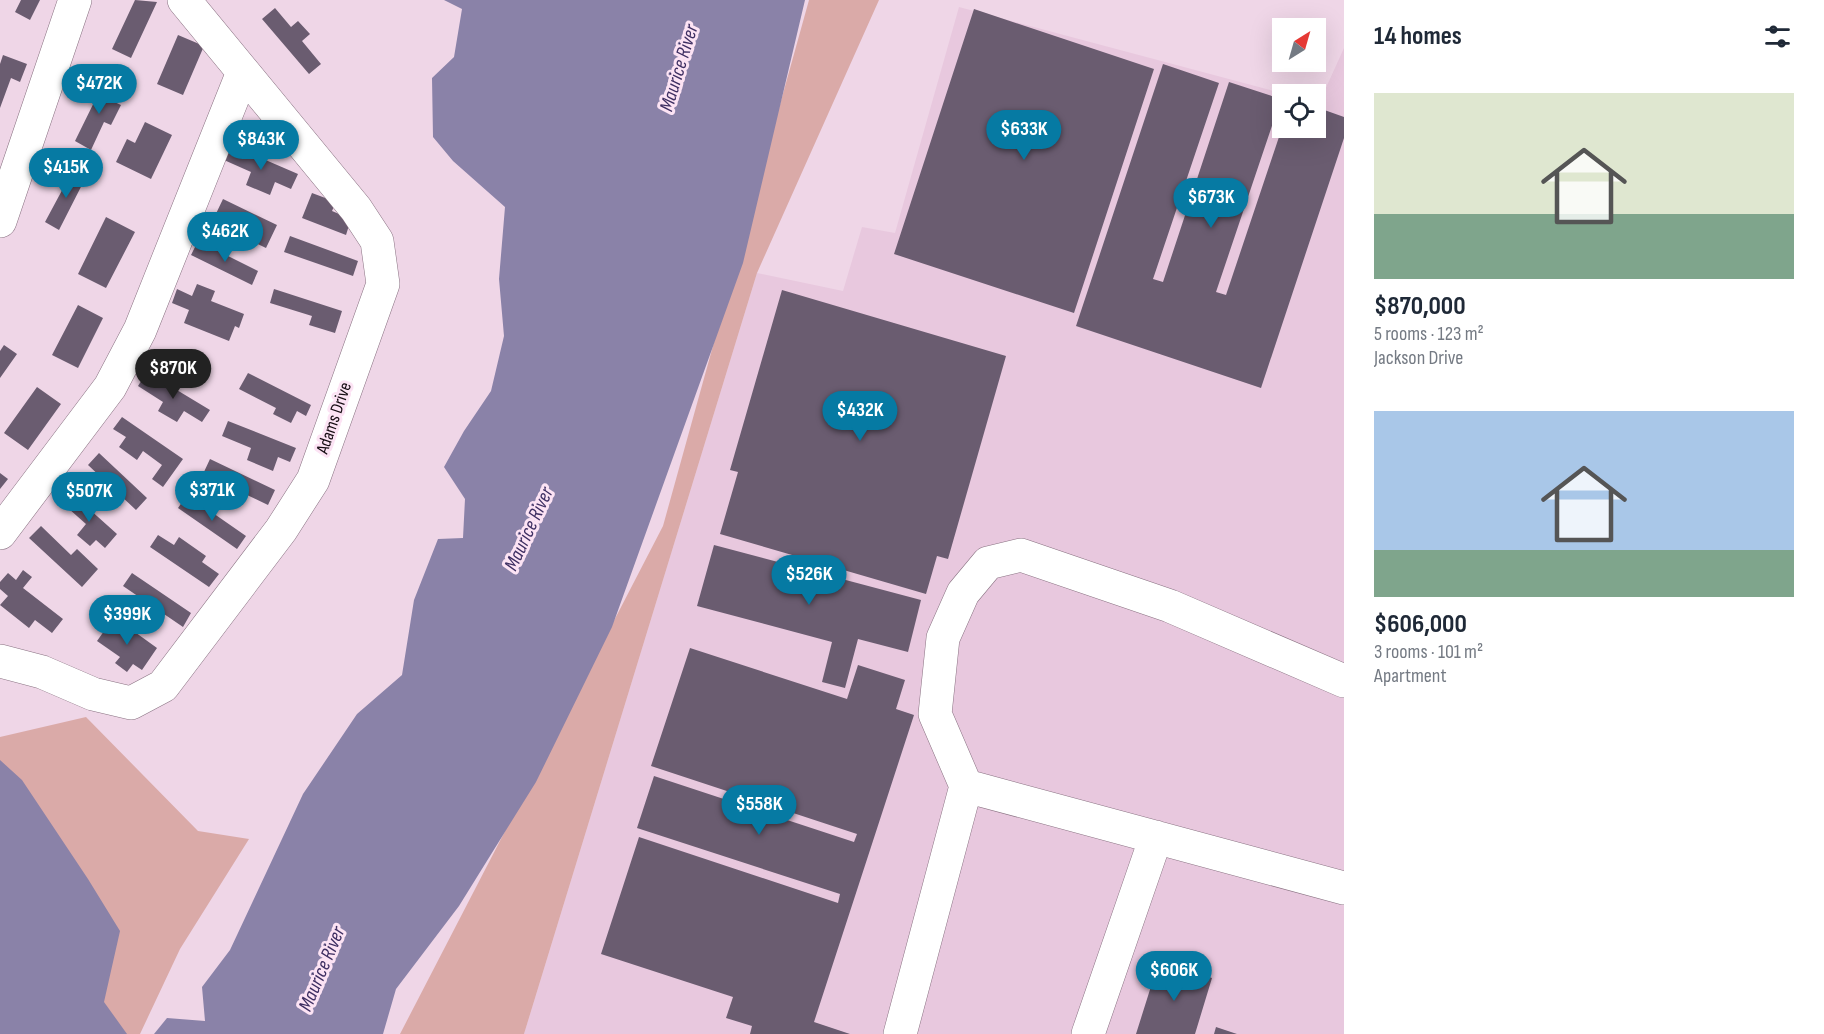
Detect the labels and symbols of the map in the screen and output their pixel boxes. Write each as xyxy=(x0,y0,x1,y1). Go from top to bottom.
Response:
north arrow xyxy=(1272,18,1326,72)
water label: Maurice River xyxy=(654,20,704,114)
pin: $472K xyxy=(57,64,141,115)
pin: $633K xyxy=(982,110,1066,161)
pin: $843K xyxy=(219,120,303,171)
pin: $415K xyxy=(24,148,108,199)
pin: $673K xyxy=(1169,178,1253,229)
pin: $462K xyxy=(183,212,267,263)
pin: $870K xyxy=(131,349,215,400)
street label: Adams Drive xyxy=(312,380,356,457)
pin: $432K xyxy=(818,391,902,442)
pin: $371K xyxy=(170,471,254,522)
pin: $507K xyxy=(47,472,131,523)
water label: Maurice River xyxy=(499,482,559,575)
pin: $526K xyxy=(767,555,851,606)
pin: $399K xyxy=(85,595,169,646)
pin: $558K xyxy=(717,785,801,836)
water label: Maurice River xyxy=(293,922,351,1015)
pin: $606K xyxy=(1132,951,1216,1002)

